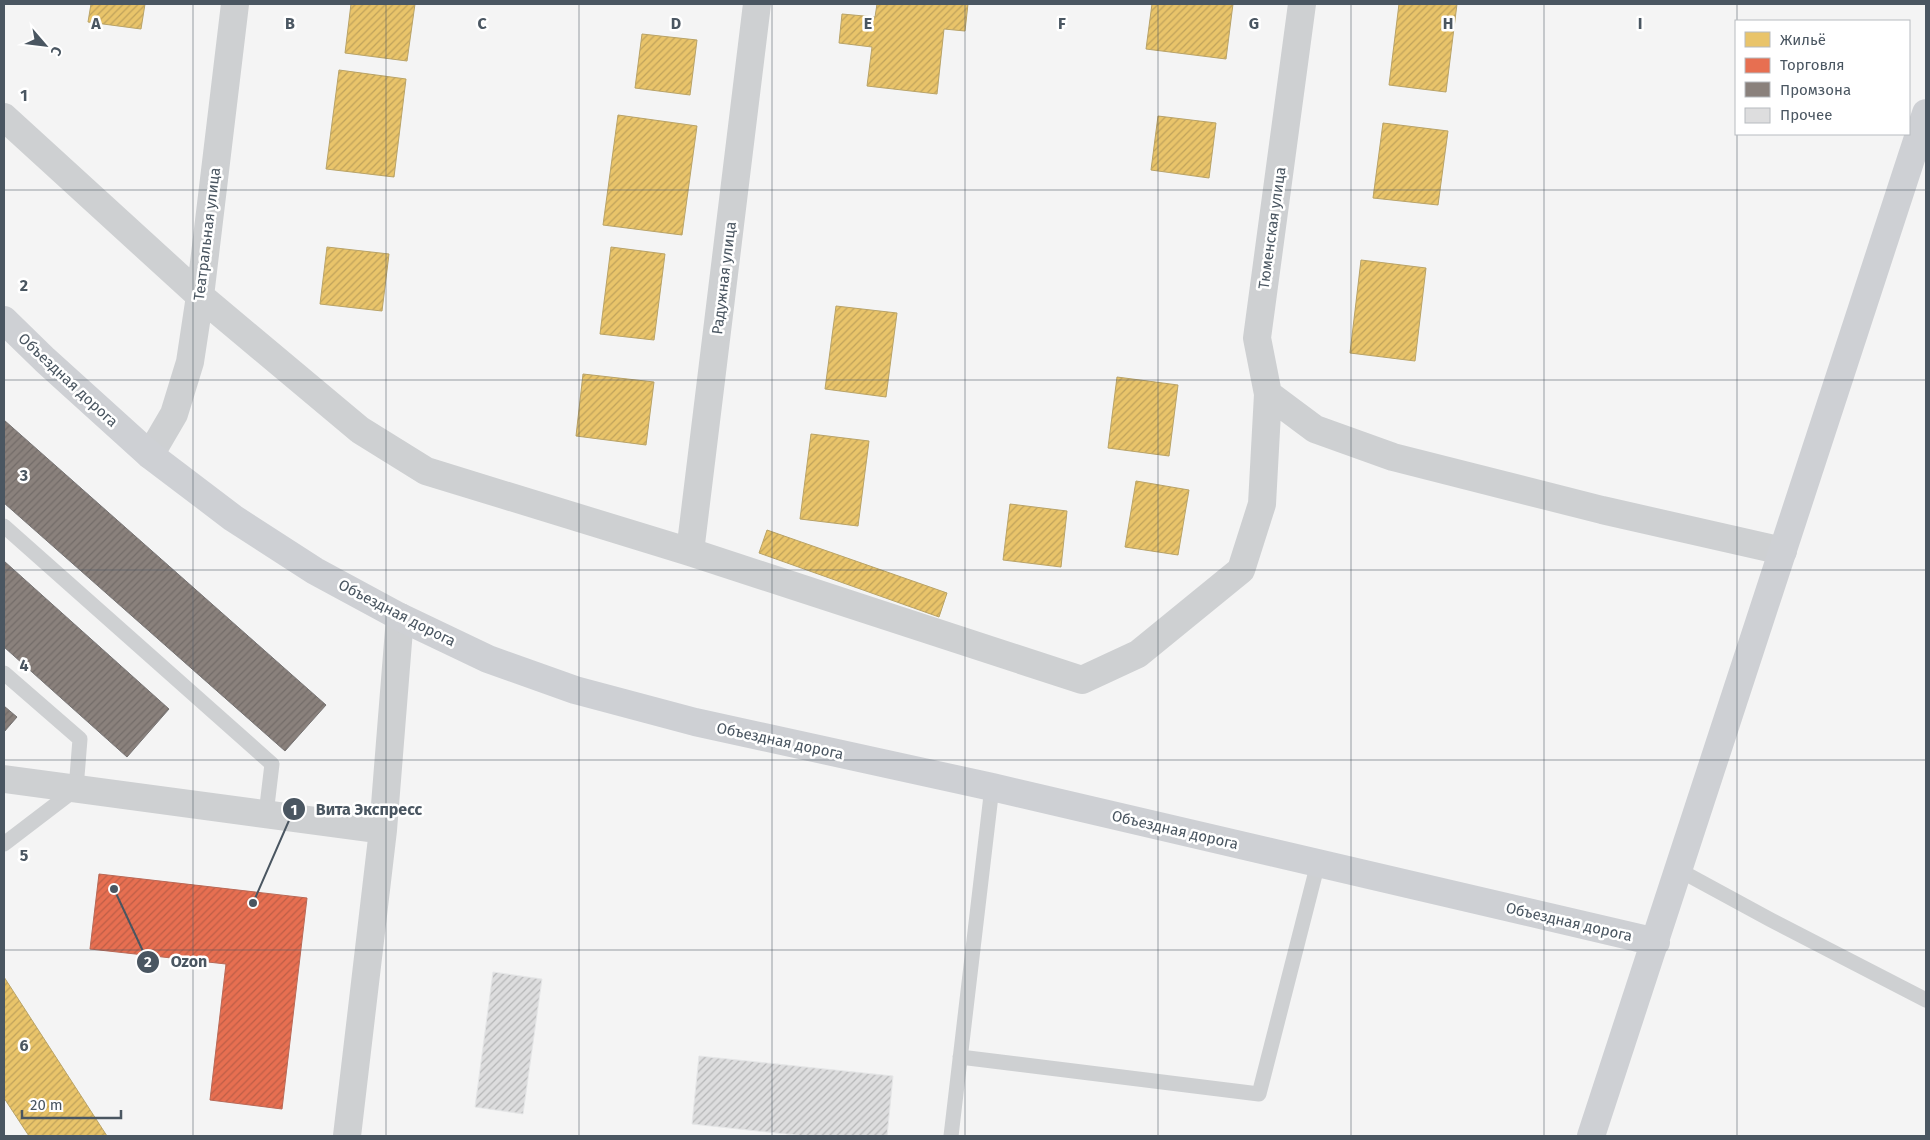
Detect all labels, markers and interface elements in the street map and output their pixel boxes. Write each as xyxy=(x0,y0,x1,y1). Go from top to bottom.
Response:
text: A xyxy=(90,14,101,33)
text: B xyxy=(285,14,295,33)
text: C xyxy=(477,14,487,33)
text: D xyxy=(671,14,681,33)
text: E xyxy=(864,14,872,33)
text: F xyxy=(1058,14,1066,33)
text: G xyxy=(1249,14,1259,33)
text: H xyxy=(1443,14,1453,33)
text: I xyxy=(1638,14,1642,33)
north arrow xyxy=(20,20,70,70)
legend xyxy=(1735,20,1910,135)
text: Жильё xyxy=(1780,31,1826,49)
text: С xyxy=(47,43,65,58)
text: Торговля xyxy=(1780,56,1845,74)
text: Промзона xyxy=(1780,81,1851,99)
text: 1 xyxy=(20,86,28,105)
text: Прочее xyxy=(1780,106,1832,124)
street label: Театральная улица xyxy=(190,166,224,302)
street label: Тюменская улица xyxy=(1255,166,1289,290)
street label: Радужная улица xyxy=(708,220,740,336)
text: 2 xyxy=(20,276,28,295)
street label: Объездная дорога xyxy=(15,329,121,431)
text: 3 xyxy=(19,466,28,485)
street label: Объездная дорога xyxy=(335,576,459,650)
text: 4 xyxy=(19,656,29,675)
street label: Объездная дорога xyxy=(715,719,845,763)
callout: Вита Экспресс xyxy=(281,794,433,825)
text: Вита Экспресс xyxy=(316,800,423,819)
text: 1 xyxy=(291,801,297,819)
street label: Объездная дорога xyxy=(1110,807,1240,853)
text: 5 xyxy=(20,846,29,865)
street label: Объездная дорога xyxy=(1504,899,1634,945)
callout: Ozon xyxy=(135,946,217,977)
text: Ozon xyxy=(171,952,207,971)
text: 2 xyxy=(144,953,152,971)
text: 6 xyxy=(19,1036,29,1055)
scale bar xyxy=(22,1088,121,1120)
text: 20 m xyxy=(30,1096,63,1114)

